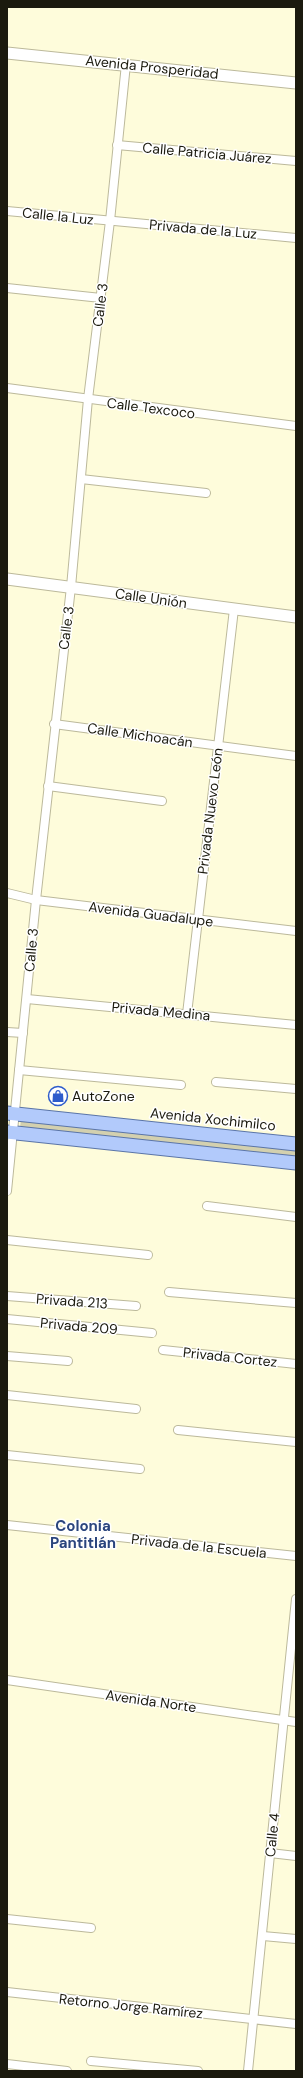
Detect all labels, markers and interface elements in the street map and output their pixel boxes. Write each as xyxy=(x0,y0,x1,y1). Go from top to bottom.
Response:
street label: Avenida Prosperidad xyxy=(84,51,220,83)
street label: Calle Patricia Juárez xyxy=(142,138,272,168)
street label: Calle la Luz xyxy=(21,203,95,229)
street label: Privada de la Luz xyxy=(148,215,258,243)
street label: Calle 3 xyxy=(88,282,112,328)
street label: Calle Texcoco xyxy=(106,394,196,422)
street label: Calle Unión xyxy=(114,584,188,612)
street label: Calle 3 xyxy=(54,605,78,651)
street label: Calle Michoacán xyxy=(86,719,194,751)
street label: Privada Nuevo León xyxy=(193,747,227,875)
street label: Avenida Guadalupe xyxy=(88,897,214,931)
street label: Calle 3 xyxy=(20,927,42,973)
street label: Privada Medina xyxy=(111,998,211,1024)
shop icon: AutoZone xyxy=(47,1085,69,1107)
place label: AutoZone xyxy=(72,1087,135,1105)
street label: Avenida Xochimilco xyxy=(149,1103,277,1135)
street label: Privada 213 xyxy=(35,1290,109,1312)
street label: Privada 209 xyxy=(40,1314,119,1338)
street label: Privada Cortez xyxy=(182,1343,278,1371)
district label: Colonia Pantitlán xyxy=(50,1516,116,1553)
street label: Privada de la Escuela xyxy=(130,1530,268,1562)
street label: Avenida Norte xyxy=(104,1686,198,1716)
street label: Calle 4 xyxy=(261,1812,283,1858)
street label: Retorno Jorge Ramírez xyxy=(58,1989,204,2023)

